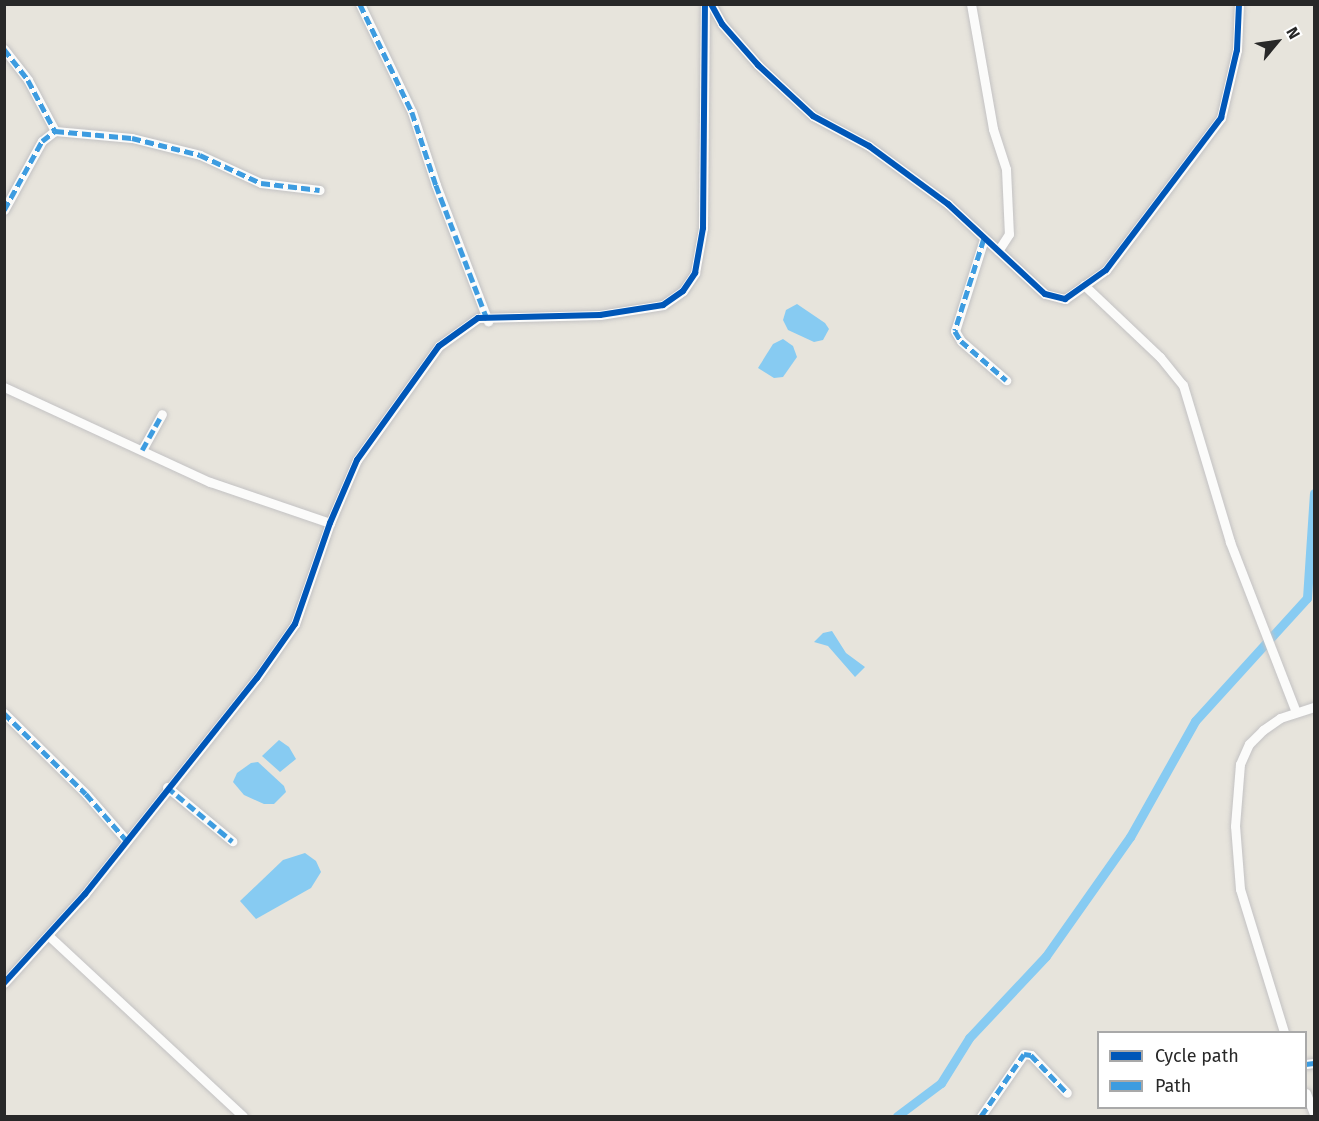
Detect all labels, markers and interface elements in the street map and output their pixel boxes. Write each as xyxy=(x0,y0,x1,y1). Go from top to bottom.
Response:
north arrow xyxy=(1247,12,1307,72)
text: N xyxy=(1282,24,1304,42)
legend xyxy=(1097,1031,1307,1109)
text: Cycle path xyxy=(1155,1045,1239,1067)
text: Path xyxy=(1155,1075,1191,1097)

